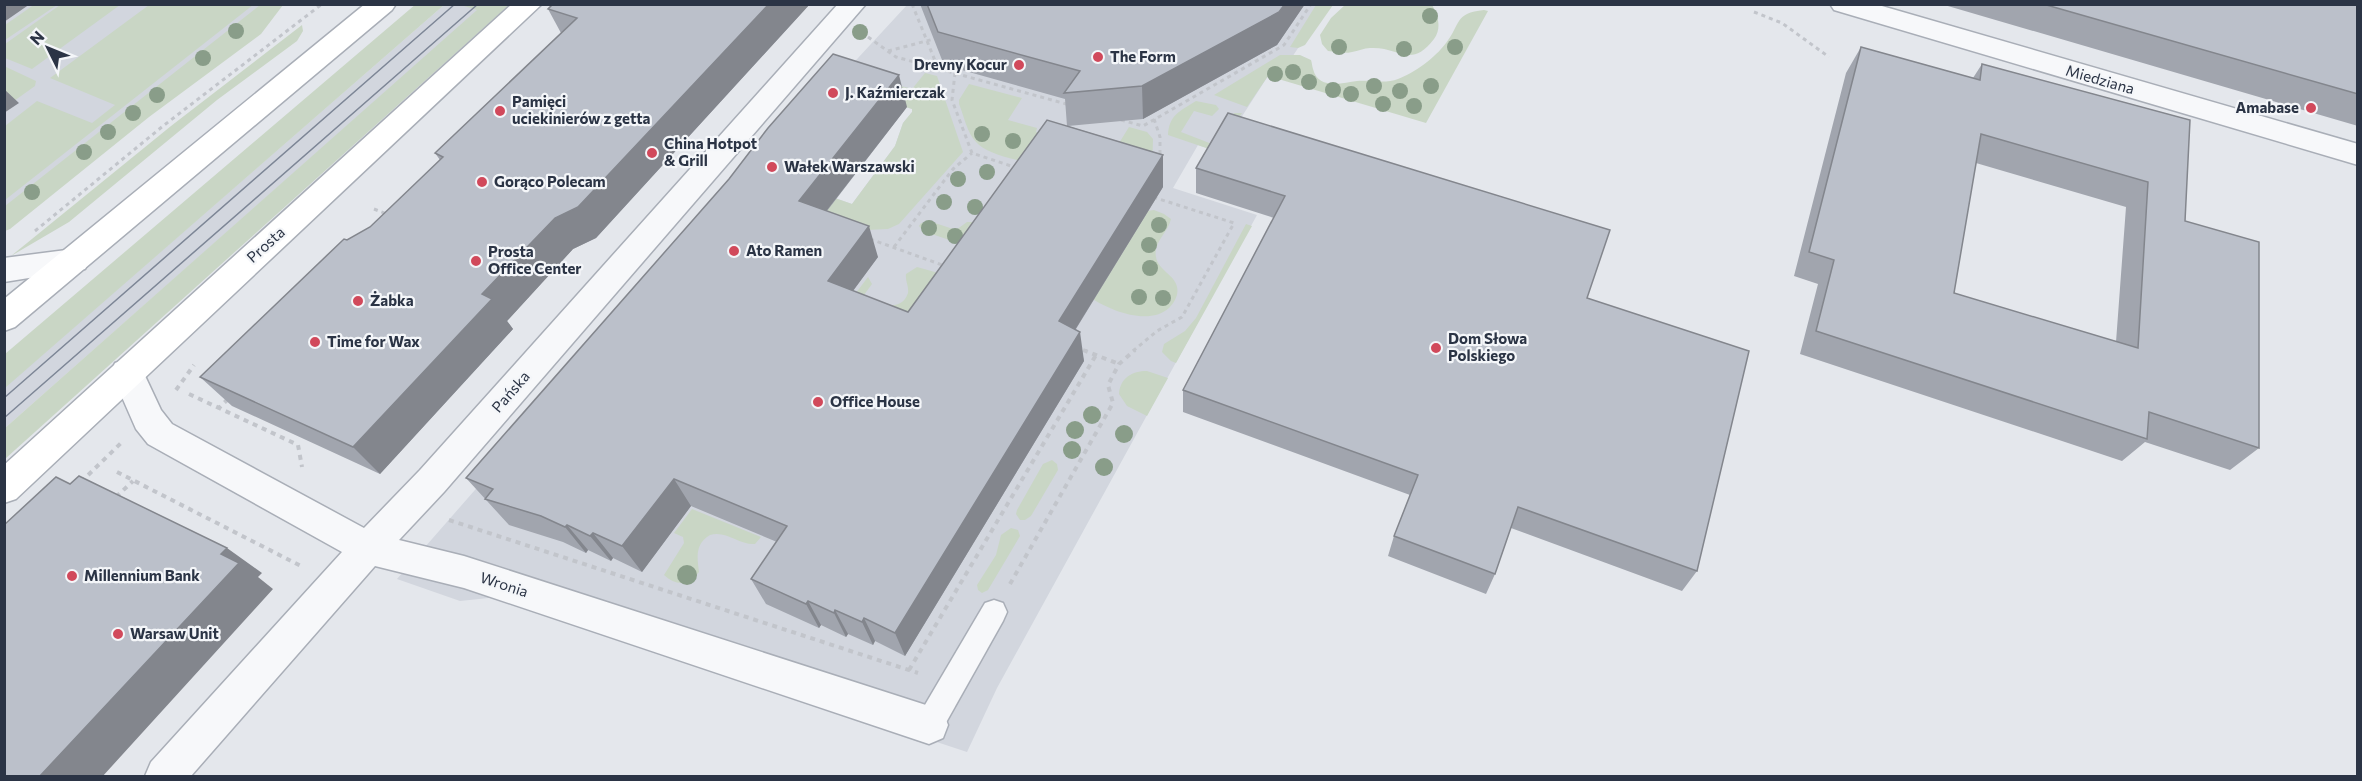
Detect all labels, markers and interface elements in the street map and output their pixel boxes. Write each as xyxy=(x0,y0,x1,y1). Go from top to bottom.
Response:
north arrow xyxy=(18,18,78,78)
text: N xyxy=(26,27,48,48)
place label: The Form xyxy=(1110,47,1176,65)
marker: The Form xyxy=(1091,50,1105,64)
place label: Drevny Kocur xyxy=(914,55,1007,73)
marker: Drevny Kocur xyxy=(1012,58,1026,72)
street label: Miedziana xyxy=(2064,61,2137,97)
place label: J. Kaźmierczak xyxy=(845,83,946,101)
marker: J. Kaźmierczak xyxy=(826,86,840,100)
place label: Pamięci uciekinierów z getta xyxy=(512,92,651,127)
place label: Amabase xyxy=(2236,98,2299,116)
marker: Amabase xyxy=(2304,101,2318,115)
marker: Pamięci uciekinierów z getta xyxy=(493,104,507,118)
place label: China Hotpot & Grill xyxy=(664,134,757,169)
marker: China Hotpot & Grill xyxy=(645,146,659,160)
place label: Wałek Warszawski xyxy=(784,157,915,175)
marker: Wałek Warszawski xyxy=(765,160,779,174)
place label: Gorąco Polecam xyxy=(494,172,606,190)
marker: Gorąco Polecam xyxy=(475,175,489,189)
street label: Prosta xyxy=(243,223,288,266)
place label: Ato Ramen xyxy=(746,241,822,259)
place label: Prosta Office Center xyxy=(488,242,582,277)
marker: Ato Ramen xyxy=(727,244,741,258)
marker: Prosta Office Center xyxy=(469,254,483,268)
place label: Żabka xyxy=(370,291,414,309)
marker: Żabka xyxy=(351,294,365,308)
place label: Dom Słowa Polskiego xyxy=(1448,329,1527,364)
place label: Time for Wax xyxy=(327,332,420,350)
marker: Time for Wax xyxy=(308,335,322,349)
marker: Dom Słowa Polskiego xyxy=(1429,341,1443,355)
street label: Pańska xyxy=(487,367,533,416)
place label: Office House xyxy=(830,392,920,410)
marker: Office House xyxy=(811,395,825,409)
place label: Millennium Bank xyxy=(84,566,200,584)
street label: Wronia xyxy=(478,568,531,600)
marker: Millennium Bank xyxy=(65,569,79,583)
place label: Warsaw Unit xyxy=(130,624,219,642)
marker: Warsaw Unit xyxy=(111,627,125,641)

